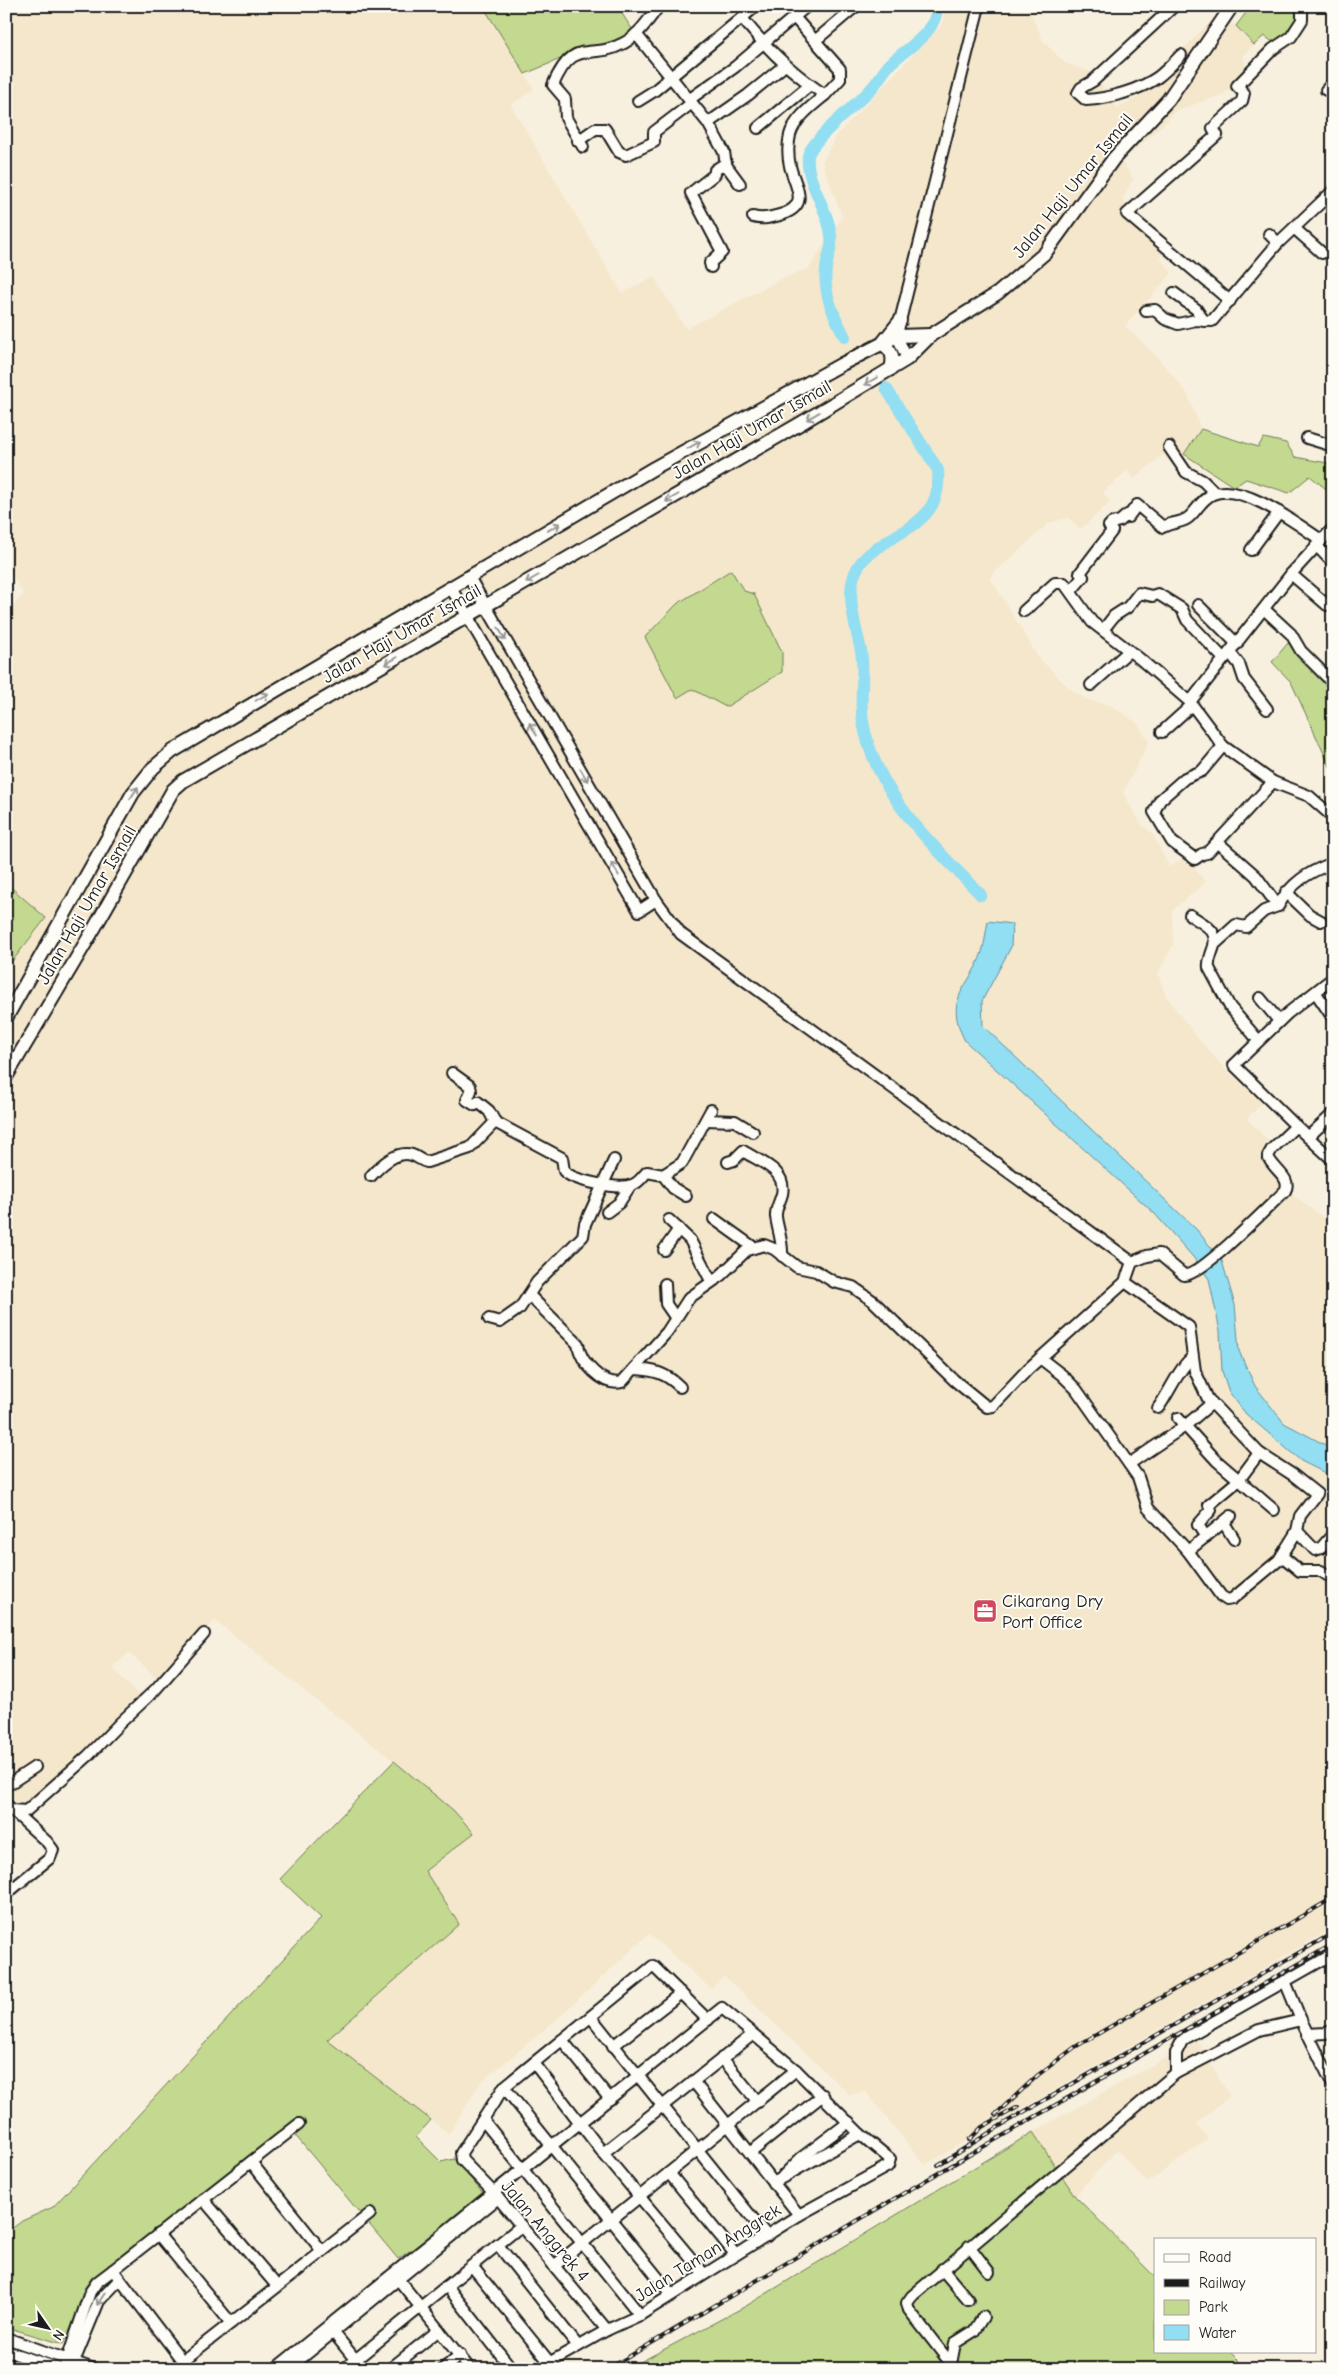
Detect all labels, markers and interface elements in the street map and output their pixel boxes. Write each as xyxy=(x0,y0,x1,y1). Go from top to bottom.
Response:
street label: Jalan Haji Umar Ismail xyxy=(1008,109,1138,263)
street label: Jalan Haji Umar Ismail xyxy=(669,376,835,484)
one-way arrow xyxy=(865,376,879,386)
one-way arrow xyxy=(806,412,820,422)
one-way arrow xyxy=(687,440,701,450)
one-way arrow xyxy=(666,493,680,503)
one-way arrow xyxy=(546,522,561,532)
one-way arrow xyxy=(524,574,539,584)
street label: Jalan Haji Umar Ismail xyxy=(319,580,485,688)
one-way arrow xyxy=(498,627,508,641)
one-way arrow xyxy=(384,656,399,666)
one-way arrow xyxy=(255,692,269,702)
one-way arrow xyxy=(527,722,537,736)
one-way arrow xyxy=(579,767,589,782)
one-way arrow xyxy=(129,787,139,801)
street label: Jalan Haji Umar Ismail xyxy=(33,822,141,988)
one-way arrow xyxy=(609,863,619,877)
place label: Cikarang Dry Port Office xyxy=(1002,1591,1104,1633)
office icon: Cikarang Dry Port Office xyxy=(972,1598,998,1624)
street label: Jalan Anggrek 4 xyxy=(497,2176,593,2286)
street label: Jalan Taman Anggrek xyxy=(631,2199,785,2306)
legend xyxy=(1154,2238,1316,2352)
text: Road xyxy=(1199,2248,1231,2266)
text: Railway xyxy=(1199,2274,1246,2292)
one-way arrow xyxy=(96,2292,106,2306)
text: Park xyxy=(1199,2298,1228,2316)
north arrow xyxy=(22,2302,72,2352)
text: Water xyxy=(1199,2324,1236,2342)
text: N xyxy=(49,2326,68,2344)

